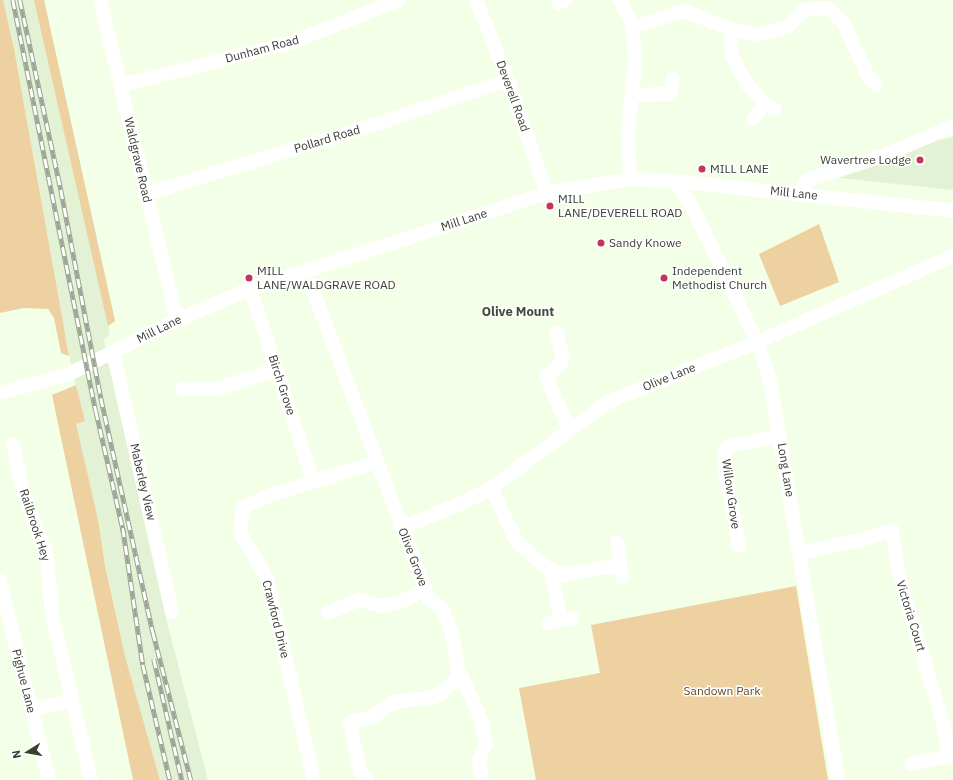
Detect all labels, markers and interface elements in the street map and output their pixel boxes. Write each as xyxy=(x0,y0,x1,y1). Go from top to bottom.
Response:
street label: Dunham Road xyxy=(224,32,300,66)
street label: Deverell Road xyxy=(493,58,533,134)
street label: Waldgrave Road xyxy=(121,116,155,204)
street label: Pollard Road xyxy=(292,122,362,156)
place label: Wavertree Lodge xyxy=(820,153,911,167)
marker: Wavertree Lodge xyxy=(914,154,926,166)
place label: MILL LANE xyxy=(710,162,769,176)
marker: MILL LANE xyxy=(697,164,707,174)
street label: Mill Lane xyxy=(769,183,819,203)
place label: MILL LANE/DEVERELL ROAD xyxy=(558,192,682,220)
marker: MILL LANE/DEVERELL ROAD xyxy=(545,201,555,211)
street label: Mill Lane xyxy=(439,206,489,234)
place label: Sandy Knowe xyxy=(609,236,682,250)
marker: Sandy Knowe xyxy=(596,238,606,248)
place label: MILL LANE/WALDGRAVE ROAD xyxy=(257,264,396,292)
place label: Independent Methodist Church xyxy=(672,264,767,292)
marker: MILL LANE/WALDGRAVE ROAD xyxy=(244,273,254,283)
marker: Independent Methodist Church xyxy=(659,273,669,283)
district label: Olive Mount xyxy=(482,304,554,320)
street label: Mill Lane xyxy=(134,312,184,346)
street label: Birch Grove xyxy=(265,353,299,417)
street label: Olive Lane xyxy=(640,360,698,394)
street label: Maberley View xyxy=(127,442,159,522)
street label: Long Lane xyxy=(775,442,797,498)
street label: Willow Grove xyxy=(719,458,743,530)
street label: Railbrook Hey xyxy=(17,487,53,563)
street label: Olive Grove xyxy=(395,526,431,588)
street label: Crawford Drive xyxy=(259,578,293,660)
street label: Victoria Court xyxy=(893,579,929,653)
street label: Pighue Lane xyxy=(9,647,39,715)
park label: Sandown Park xyxy=(684,684,760,698)
north arrow xyxy=(8,732,48,772)
text: N xyxy=(9,749,24,760)

